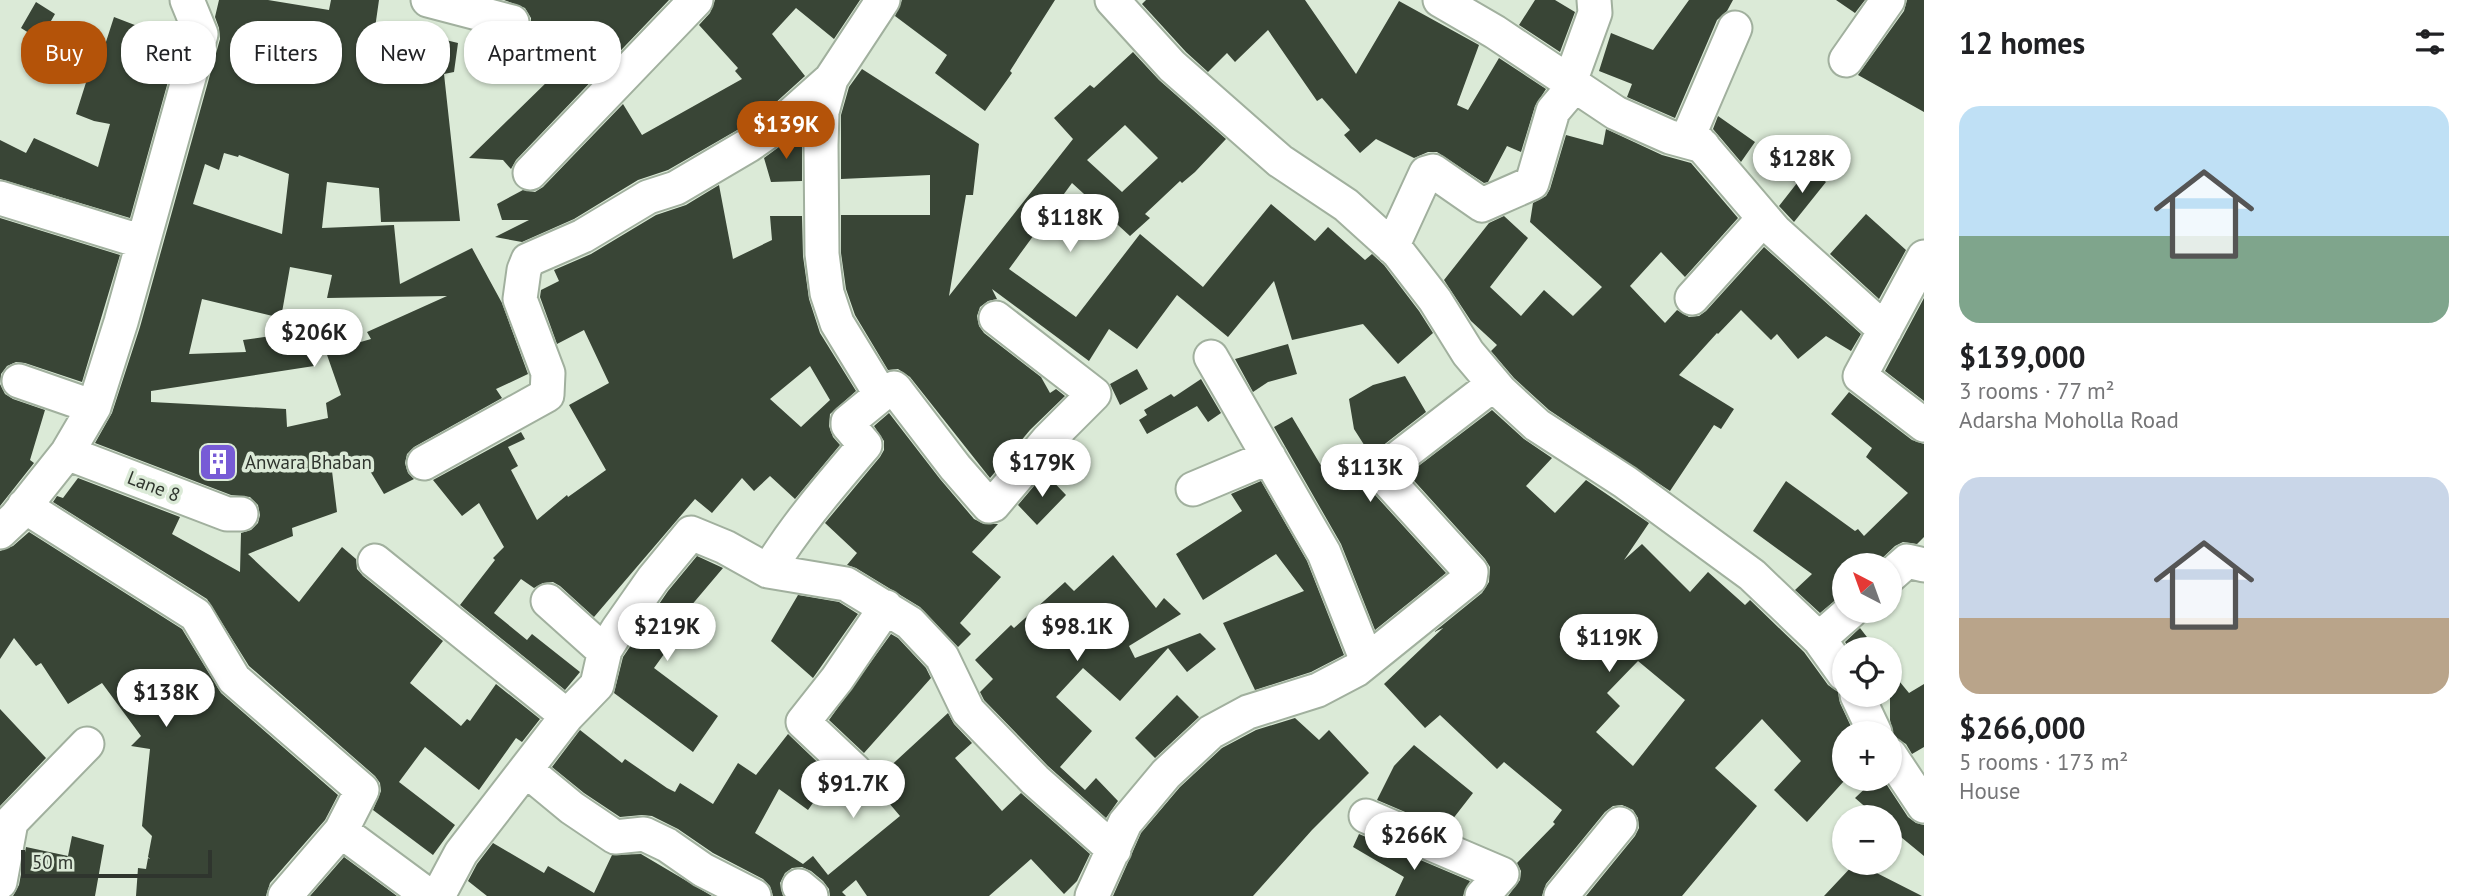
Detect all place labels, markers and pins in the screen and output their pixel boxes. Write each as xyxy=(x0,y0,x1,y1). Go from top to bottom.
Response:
pin: $139K xyxy=(737,102,835,161)
pin: $128K xyxy=(1753,136,1851,195)
pin: $118K xyxy=(1021,194,1119,254)
pin: $206K xyxy=(265,310,363,369)
pin: $179K xyxy=(993,440,1091,499)
building icon: Anwara Bhaban xyxy=(197,441,239,483)
pin: $113K xyxy=(1321,444,1419,504)
place label: Anwara Bhaban xyxy=(245,450,372,474)
pin: $219K xyxy=(618,604,716,663)
pin: $98.1K xyxy=(1020,604,1134,663)
pin: $119K xyxy=(1560,614,1658,674)
pin: $138K xyxy=(117,670,215,729)
pin: $91.7K xyxy=(796,760,910,820)
pin: $266K xyxy=(1365,812,1463,872)

